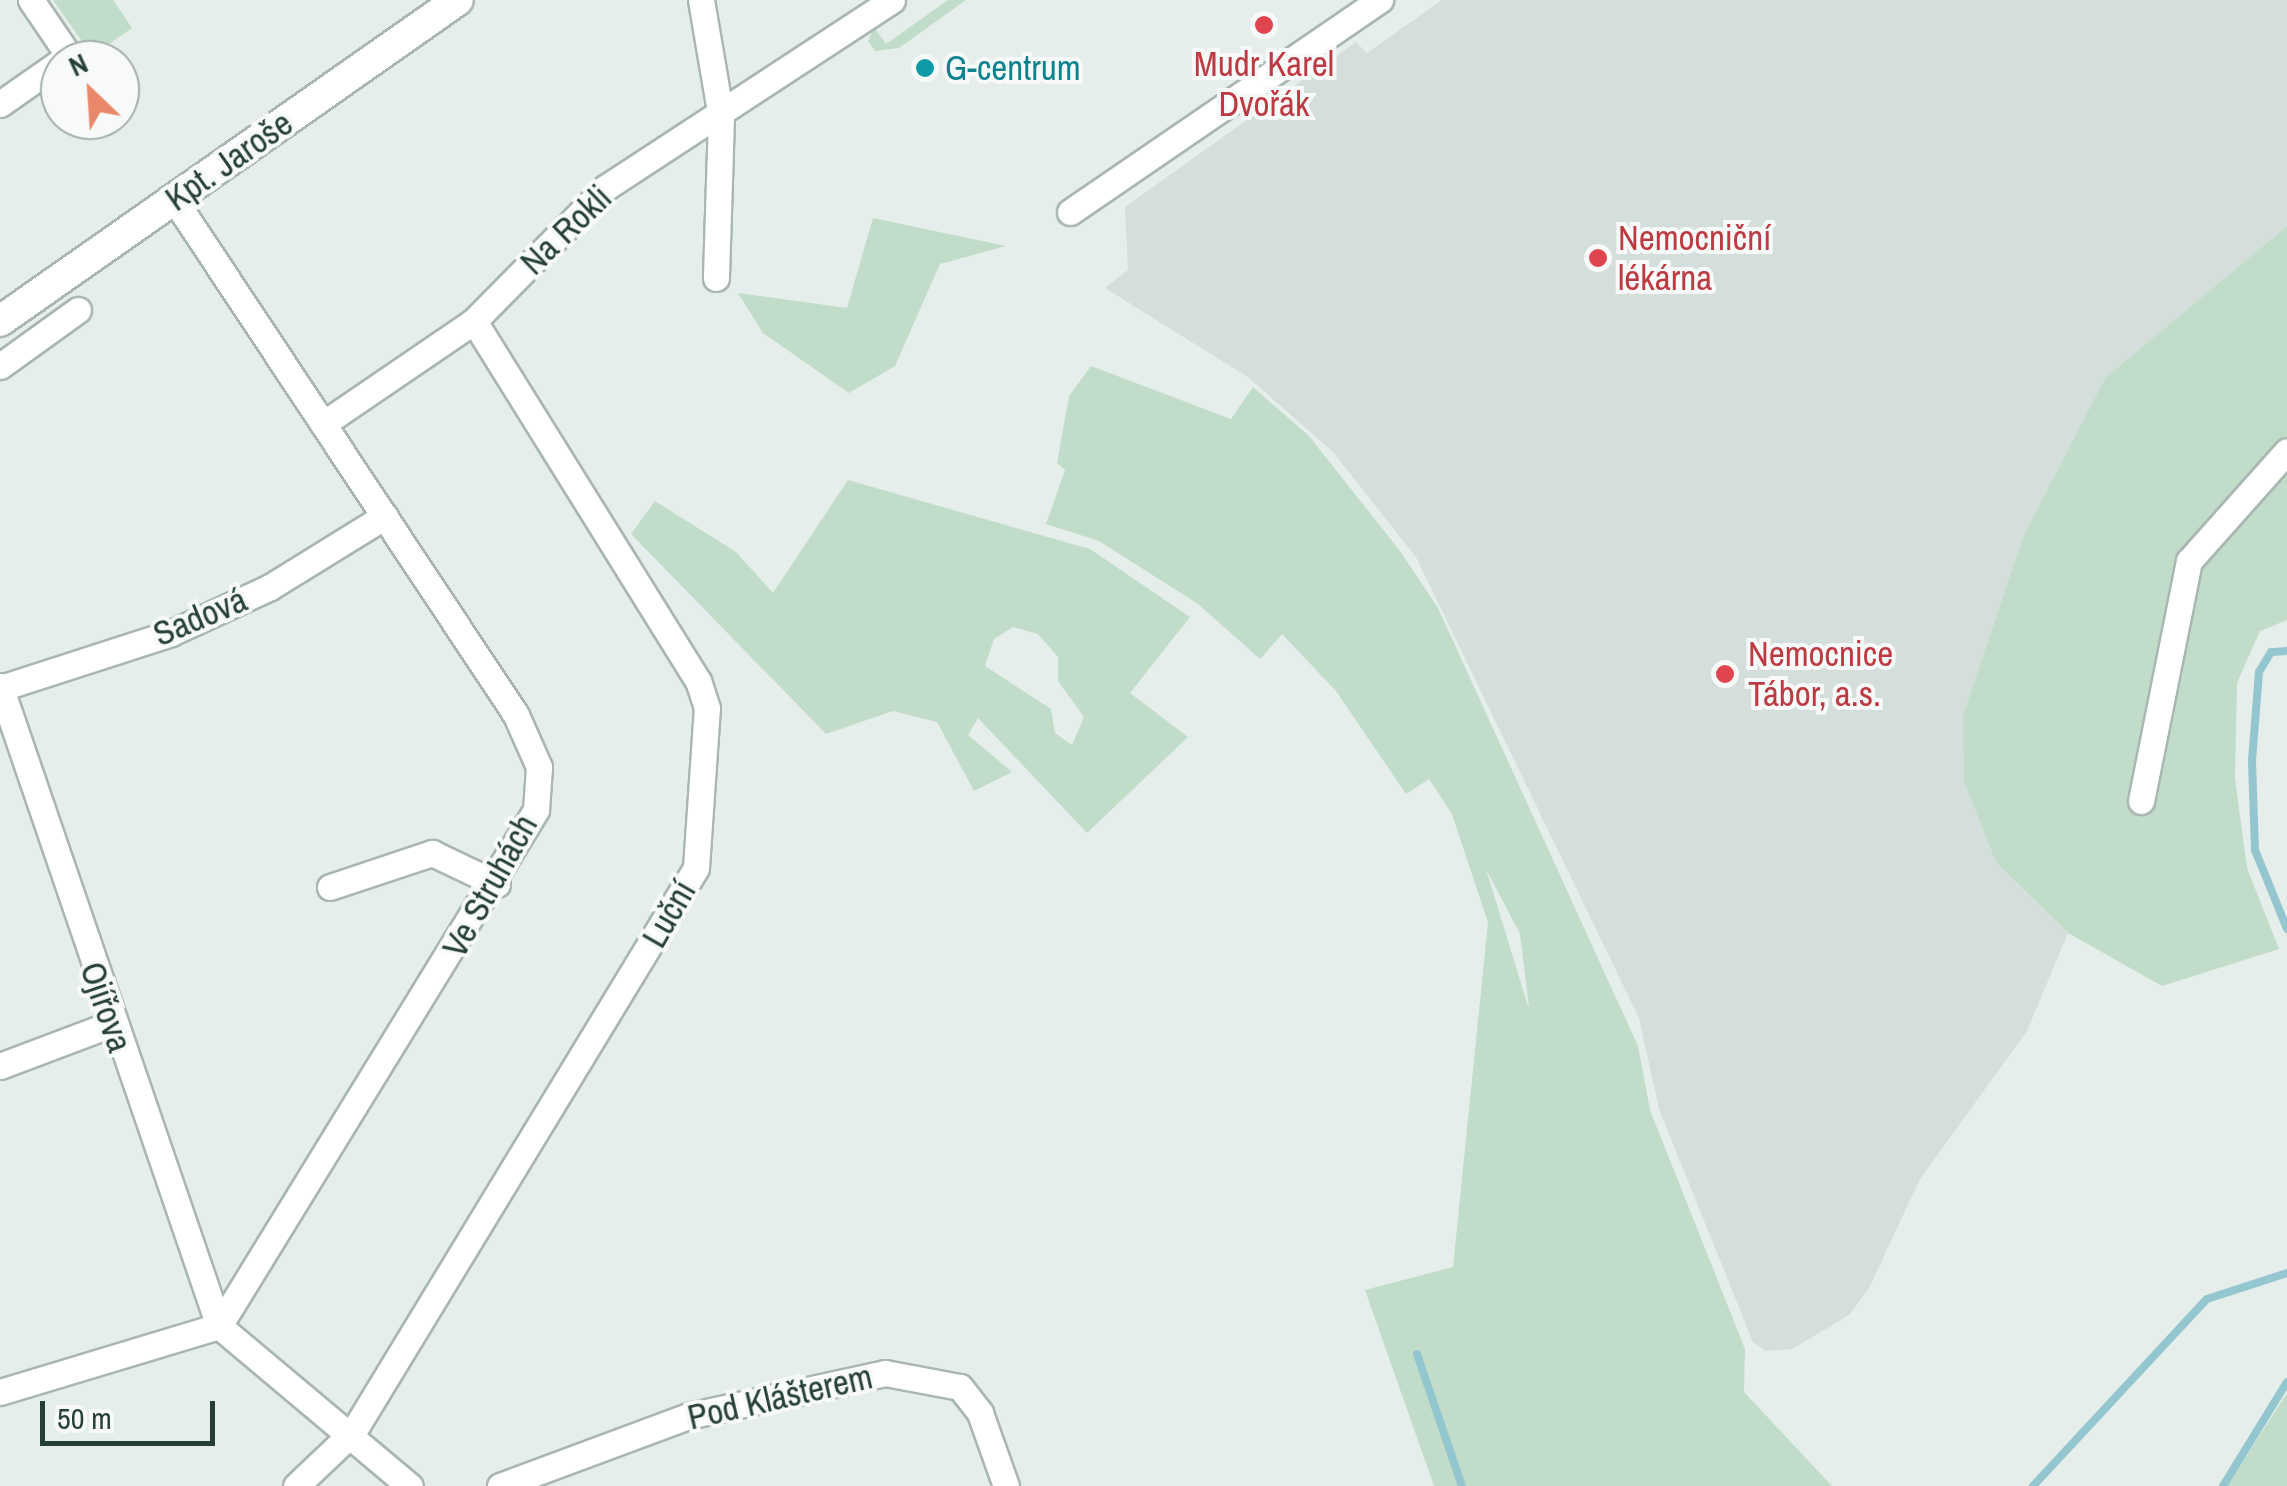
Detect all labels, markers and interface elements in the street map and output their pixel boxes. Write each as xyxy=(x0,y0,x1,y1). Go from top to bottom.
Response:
marker: Mudr Karel Dvořák xyxy=(1251,12,1277,38)
north arrow xyxy=(40,40,140,140)
place label: Mudr Karel Dvořák xyxy=(1194,43,1334,125)
text: N xyxy=(63,44,94,85)
place label: G-centrum xyxy=(945,47,1081,89)
marker: G-centrum xyxy=(914,57,936,79)
street label: Kpt. Jaroše xyxy=(157,102,301,220)
street label: Na Rokli xyxy=(512,177,620,283)
place label: Nemocniční lékárna xyxy=(1618,217,1771,299)
marker: Nemocniční lékárna xyxy=(1587,247,1609,269)
street label: Sadová xyxy=(147,579,253,655)
place label: Nemocnice Tábor, a.s. xyxy=(1748,633,1893,715)
marker: Nemocnice Tábor, a.s. xyxy=(1712,661,1738,687)
street label: Ve Struhách xyxy=(434,807,546,965)
street label: Luční xyxy=(633,873,705,955)
street label: Ojířova xyxy=(71,956,141,1058)
street label: Pod Klášterem xyxy=(684,1355,876,1439)
scale bar xyxy=(45,1381,220,1443)
text: 50 m xyxy=(57,1398,112,1438)

